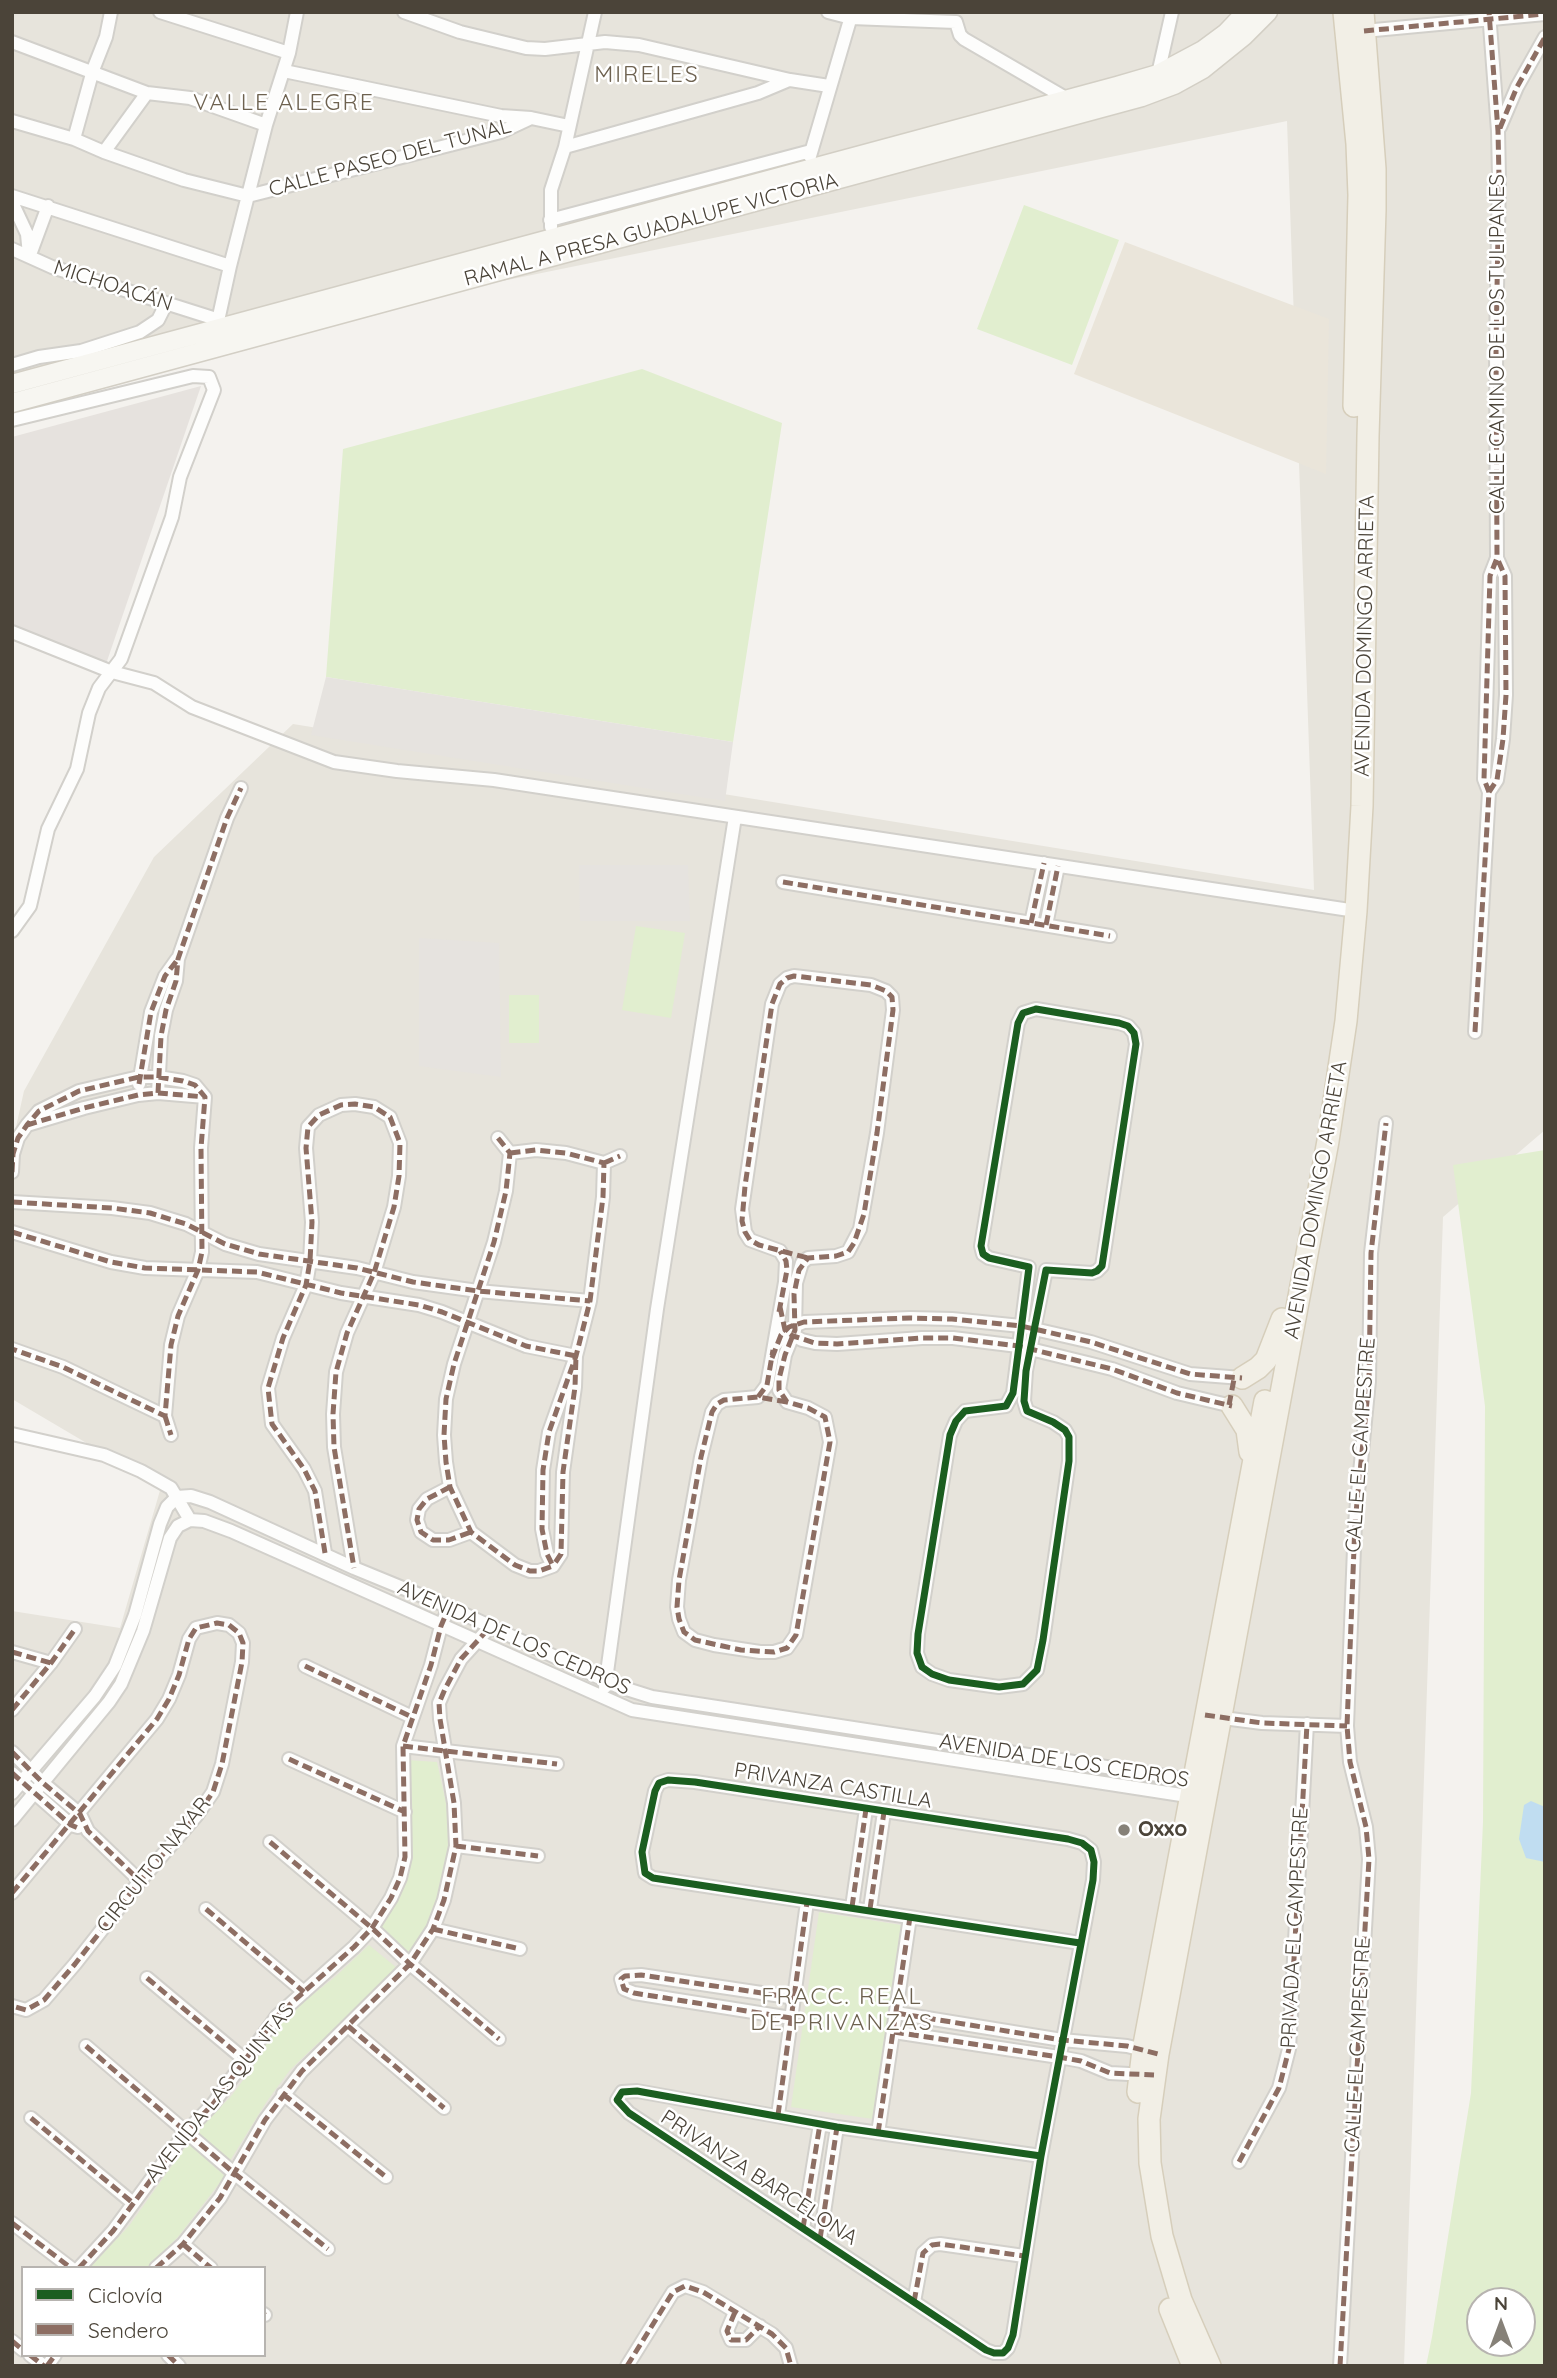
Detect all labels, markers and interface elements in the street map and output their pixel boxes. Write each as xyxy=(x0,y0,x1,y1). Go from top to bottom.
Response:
district label: MIRELES xyxy=(595,61,699,89)
district label: VALLE ALEGRE xyxy=(195,89,373,117)
street label: CALLE PASEO DEL TUNAL xyxy=(266,114,514,202)
street label: RAMAL A PRESA GUADALUPE VICTORIA xyxy=(461,168,841,292)
street label: CALLE CAMINO DE LOS TULIPANES xyxy=(1485,174,1511,514)
street label: MICHOACÁN xyxy=(50,255,176,317)
street label: AVENIDA DOMINGO ARRIETA xyxy=(1350,495,1380,777)
street label: AVENIDA DOMINGO ARRIETA xyxy=(1279,1059,1353,1341)
street label: CALLE EL CAMPESTRE xyxy=(1341,1337,1381,1553)
street label: AVENIDA DE LOS CEDROS xyxy=(394,1575,634,1701)
street label: AVENIDA DE LOS CEDROS xyxy=(937,1729,1191,1793)
street label: PRIVANZA CASTILLA xyxy=(732,1758,934,1814)
street label: CIRCUITO NAYAR xyxy=(92,1792,216,1938)
street label: PRIVADA EL CAMPESTRE xyxy=(1276,1807,1314,2049)
place label: Oxxo xyxy=(1138,1817,1187,1843)
marker: Oxxo xyxy=(1116,1822,1132,1838)
street label: CALLE EL CAMPESTRE xyxy=(1340,1937,1376,2153)
district label: FRACC. REAL DE PRIVANZAS xyxy=(752,1983,932,2037)
street label: AVENIDA LAS QUINTAS xyxy=(140,1998,300,2188)
street label: PRIVANZA BARCELONA xyxy=(656,2105,862,2251)
legend xyxy=(21,2266,266,2357)
text: Ciclovía xyxy=(88,2282,163,2308)
north arrow xyxy=(1466,2287,1536,2357)
text: N xyxy=(1494,2291,1508,2315)
text: Sendero xyxy=(88,2317,169,2343)

